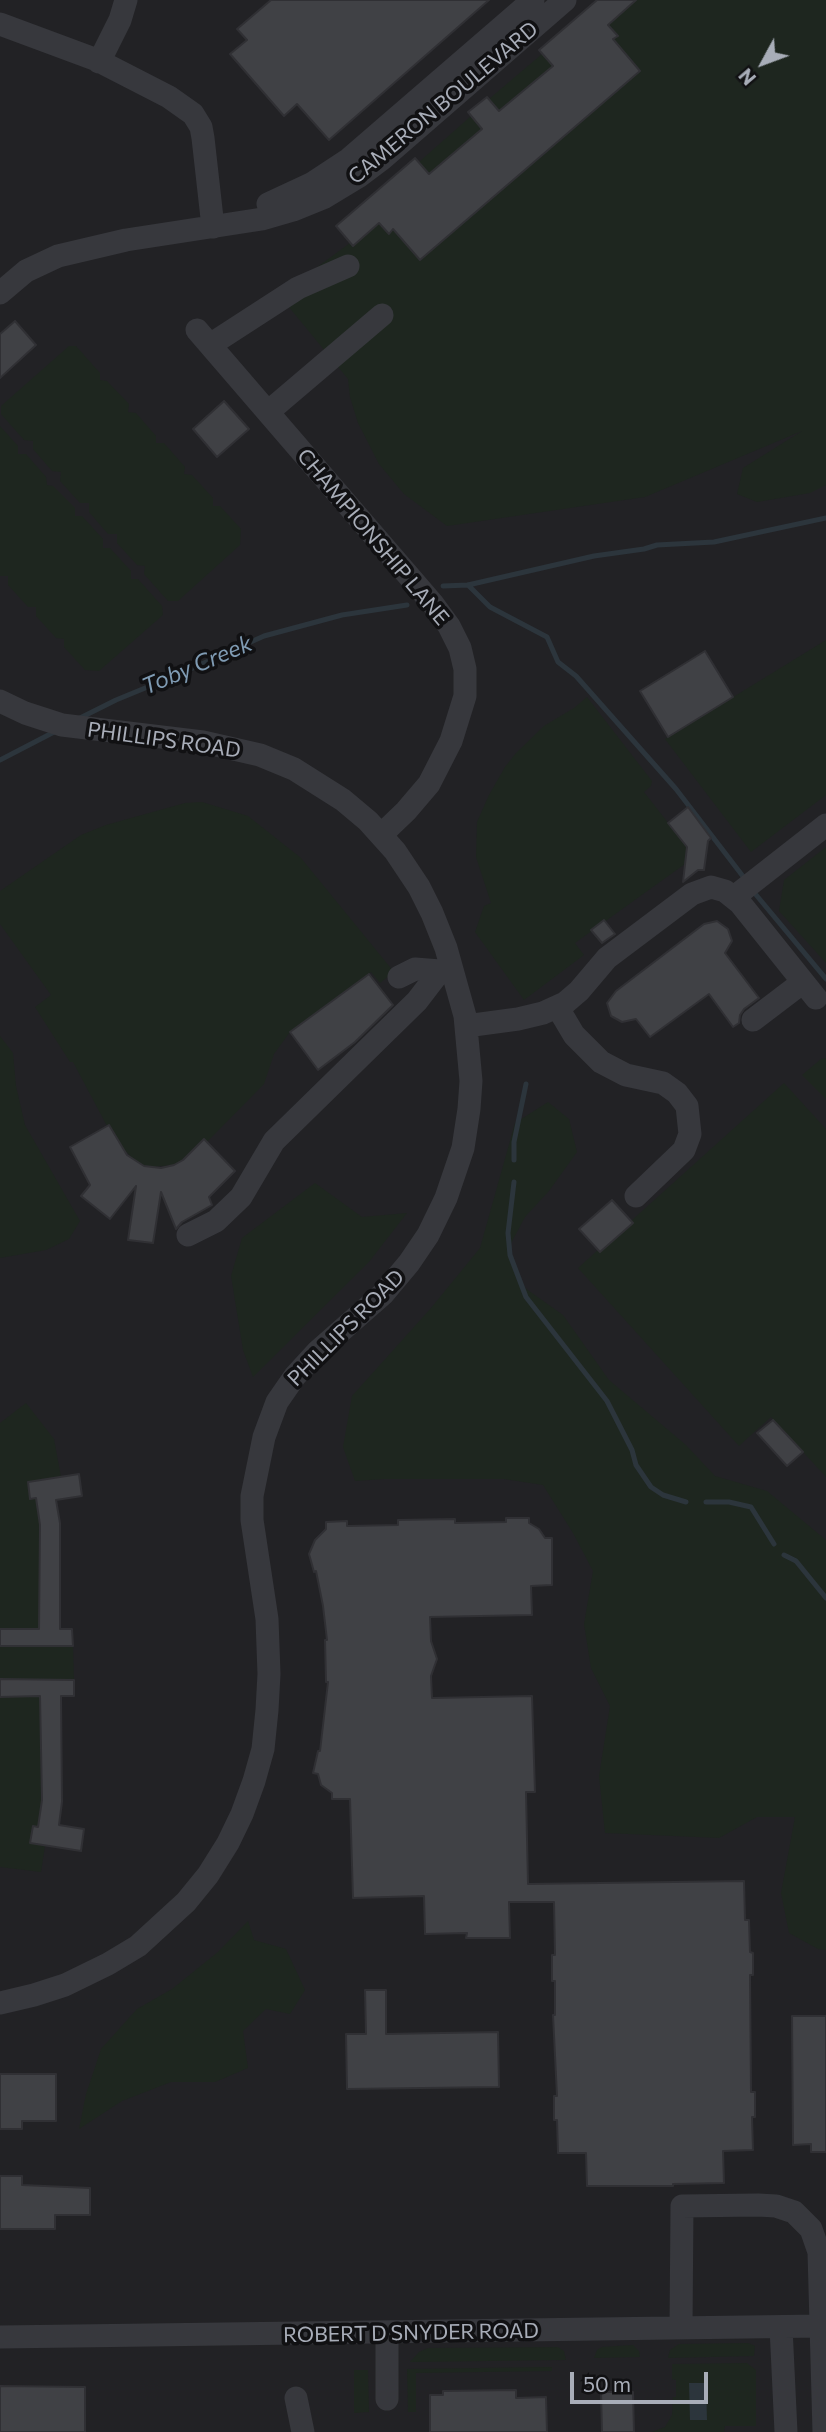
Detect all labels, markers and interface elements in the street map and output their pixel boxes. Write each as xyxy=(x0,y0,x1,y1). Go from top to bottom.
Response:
street label: CAMERON BOULEVARD xyxy=(343,16,543,190)
north arrow xyxy=(728,28,798,98)
text: N xyxy=(733,64,760,90)
street label: CHAMPIONSHIP LANE xyxy=(292,444,454,630)
water label: Toby Creek xyxy=(138,629,256,701)
street label: PHILLIPS ROAD xyxy=(86,717,242,763)
street label: PHILLIPS ROAD xyxy=(282,1264,410,1392)
street label: ROBERT D SNYDER ROAD xyxy=(283,2318,539,2348)
scale bar xyxy=(574,2358,712,2402)
text: 50 m xyxy=(583,2371,631,2396)

